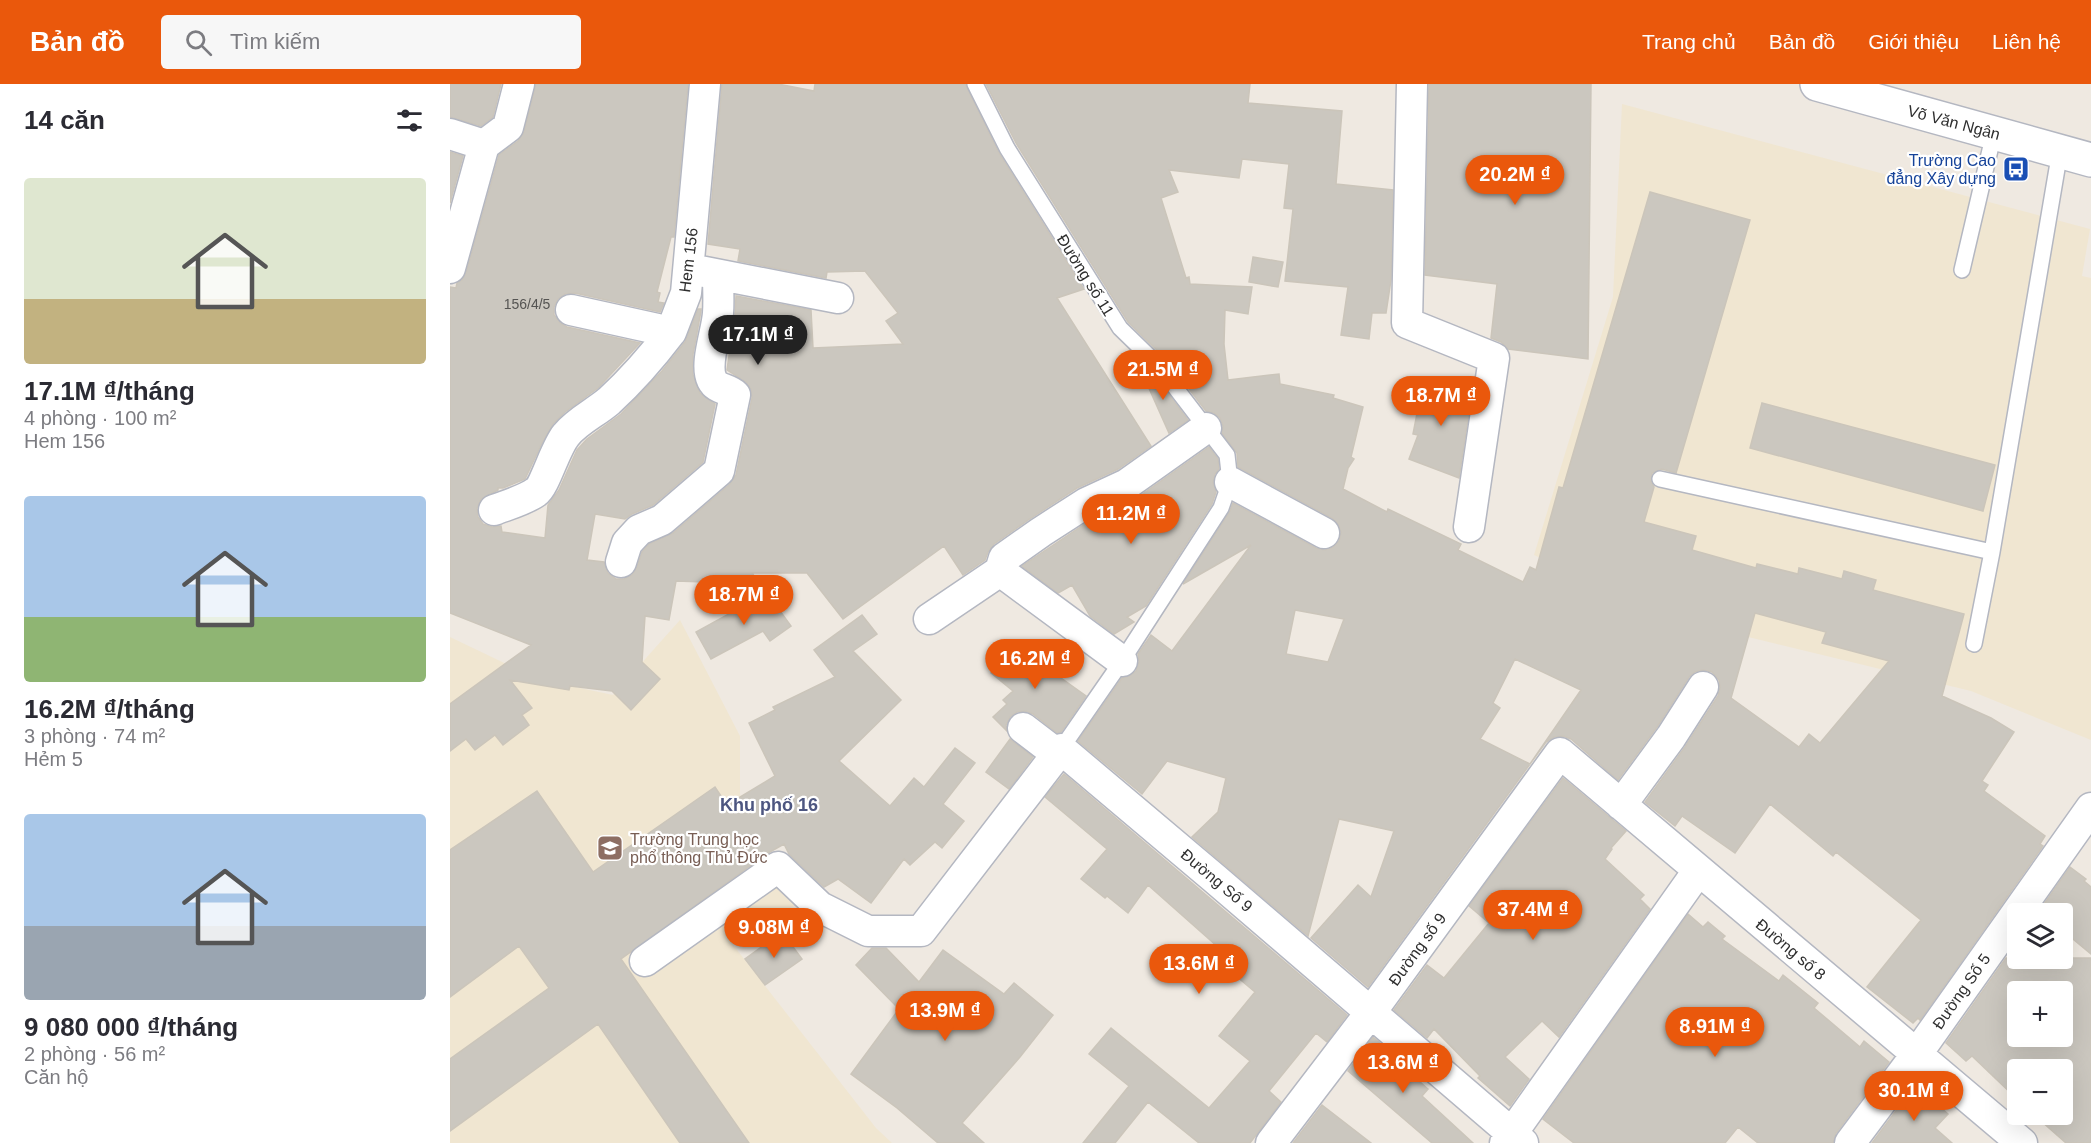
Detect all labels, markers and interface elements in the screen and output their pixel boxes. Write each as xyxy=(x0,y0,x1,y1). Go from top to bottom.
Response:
search box xyxy=(161,15,581,69)
text: Bản đồ xyxy=(30,26,125,57)
icon: search xyxy=(182,26,215,59)
text: Tìm kiếm xyxy=(230,29,320,54)
text: Trang chủ xyxy=(1642,30,1736,53)
text: Bản đồ xyxy=(1769,30,1835,53)
text: Giới thiệu xyxy=(1868,30,1959,53)
text: Liên hệ xyxy=(1992,30,2061,53)
street label: Võ Văn Ngân xyxy=(1906,102,2002,143)
icon: filters xyxy=(393,104,426,137)
text: 14 căn xyxy=(24,105,105,135)
place label: Trường Cao đẳng Xây dựng xyxy=(1887,152,1996,187)
bus stop icon: Trường Cao đẳng Xây dựng xyxy=(2001,154,2031,184)
pin: 20.2M ₫ xyxy=(1460,155,1570,206)
text: 20.2M ₫ xyxy=(1479,163,1551,185)
icon: home xyxy=(171,217,279,325)
street label: Hem 156 xyxy=(676,227,701,293)
street label: Đường số 11 xyxy=(1054,231,1117,319)
house number: 156/4/5 xyxy=(504,296,551,312)
pin: 17.1M ₫ xyxy=(703,315,813,366)
text: 17.1M ₫ xyxy=(722,323,794,345)
pin: 21.5M ₫ xyxy=(1108,350,1218,401)
text: 21.5M ₫ xyxy=(1127,358,1199,380)
text: 17.1M ₫/tháng xyxy=(24,376,195,406)
pin: 18.7M ₫ xyxy=(1386,376,1496,427)
text: 18.7M ₫ xyxy=(1405,384,1477,406)
text: 4 phòng · 100 m² xyxy=(24,407,176,429)
text: Hem 156 xyxy=(24,430,105,452)
pin: 11.2M ₫ xyxy=(1076,494,1186,545)
text: 11.2M ₫ xyxy=(1096,502,1166,524)
icon: home xyxy=(171,535,279,643)
pin: 18.7M ₫ xyxy=(689,575,799,626)
text: 18.7M ₫ xyxy=(708,583,780,605)
pin: 16.2M ₫ xyxy=(980,639,1090,690)
text: 16.2M ₫ xyxy=(999,647,1071,669)
text: 16.2M ₫/tháng xyxy=(24,694,195,724)
text: 3 phòng · 74 m² xyxy=(24,725,165,747)
text: Hẻm 5 xyxy=(24,748,83,770)
district label: Khu phố 16 xyxy=(720,795,818,815)
place label: Trường Trung học phổ thông Thủ Đức xyxy=(630,831,768,866)
school or university icon: Trường Trung học phổ thông Thủ Đức xyxy=(595,833,625,863)
street label: Đường Số 9 xyxy=(1178,846,1256,915)
icon: home xyxy=(171,853,279,961)
pin: 37.4M ₫ xyxy=(1478,890,1588,941)
text: 37.4M ₫ xyxy=(1497,898,1569,920)
map controls xyxy=(2007,903,2073,1125)
button: layers xyxy=(2007,903,2073,969)
pin: 9.08M ₫ xyxy=(719,908,829,959)
street label: Đường số 9 xyxy=(1385,910,1449,989)
street label: Đường số 8 xyxy=(1753,915,1829,983)
text: 9.08M ₫ xyxy=(738,916,810,938)
pin: 13.6M ₫ xyxy=(1144,944,1254,995)
street label: Đường Số 5 xyxy=(1929,950,1994,1032)
text: 13.6M ₫ xyxy=(1163,952,1235,974)
button: + xyxy=(2007,981,2073,1047)
pin: 13.9M ₫ xyxy=(890,991,1000,1042)
text: 13.9M ₫ xyxy=(909,999,981,1021)
pin: 8.91M ₫ xyxy=(1660,1007,1770,1058)
text: 9 080 000 ₫/tháng xyxy=(24,1012,238,1042)
text: 8.91M ₫ xyxy=(1679,1015,1751,1037)
text: 2 phòng · 56 m² xyxy=(24,1043,165,1065)
pin: 13.6M ₫ xyxy=(1348,1043,1458,1094)
text: 13.6M ₫ xyxy=(1367,1051,1439,1073)
button: − xyxy=(2007,1059,2073,1125)
text: Căn hộ xyxy=(24,1066,89,1088)
pin: 30.1M ₫ xyxy=(1859,1071,1969,1122)
text: 30.1M ₫ xyxy=(1878,1079,1950,1101)

